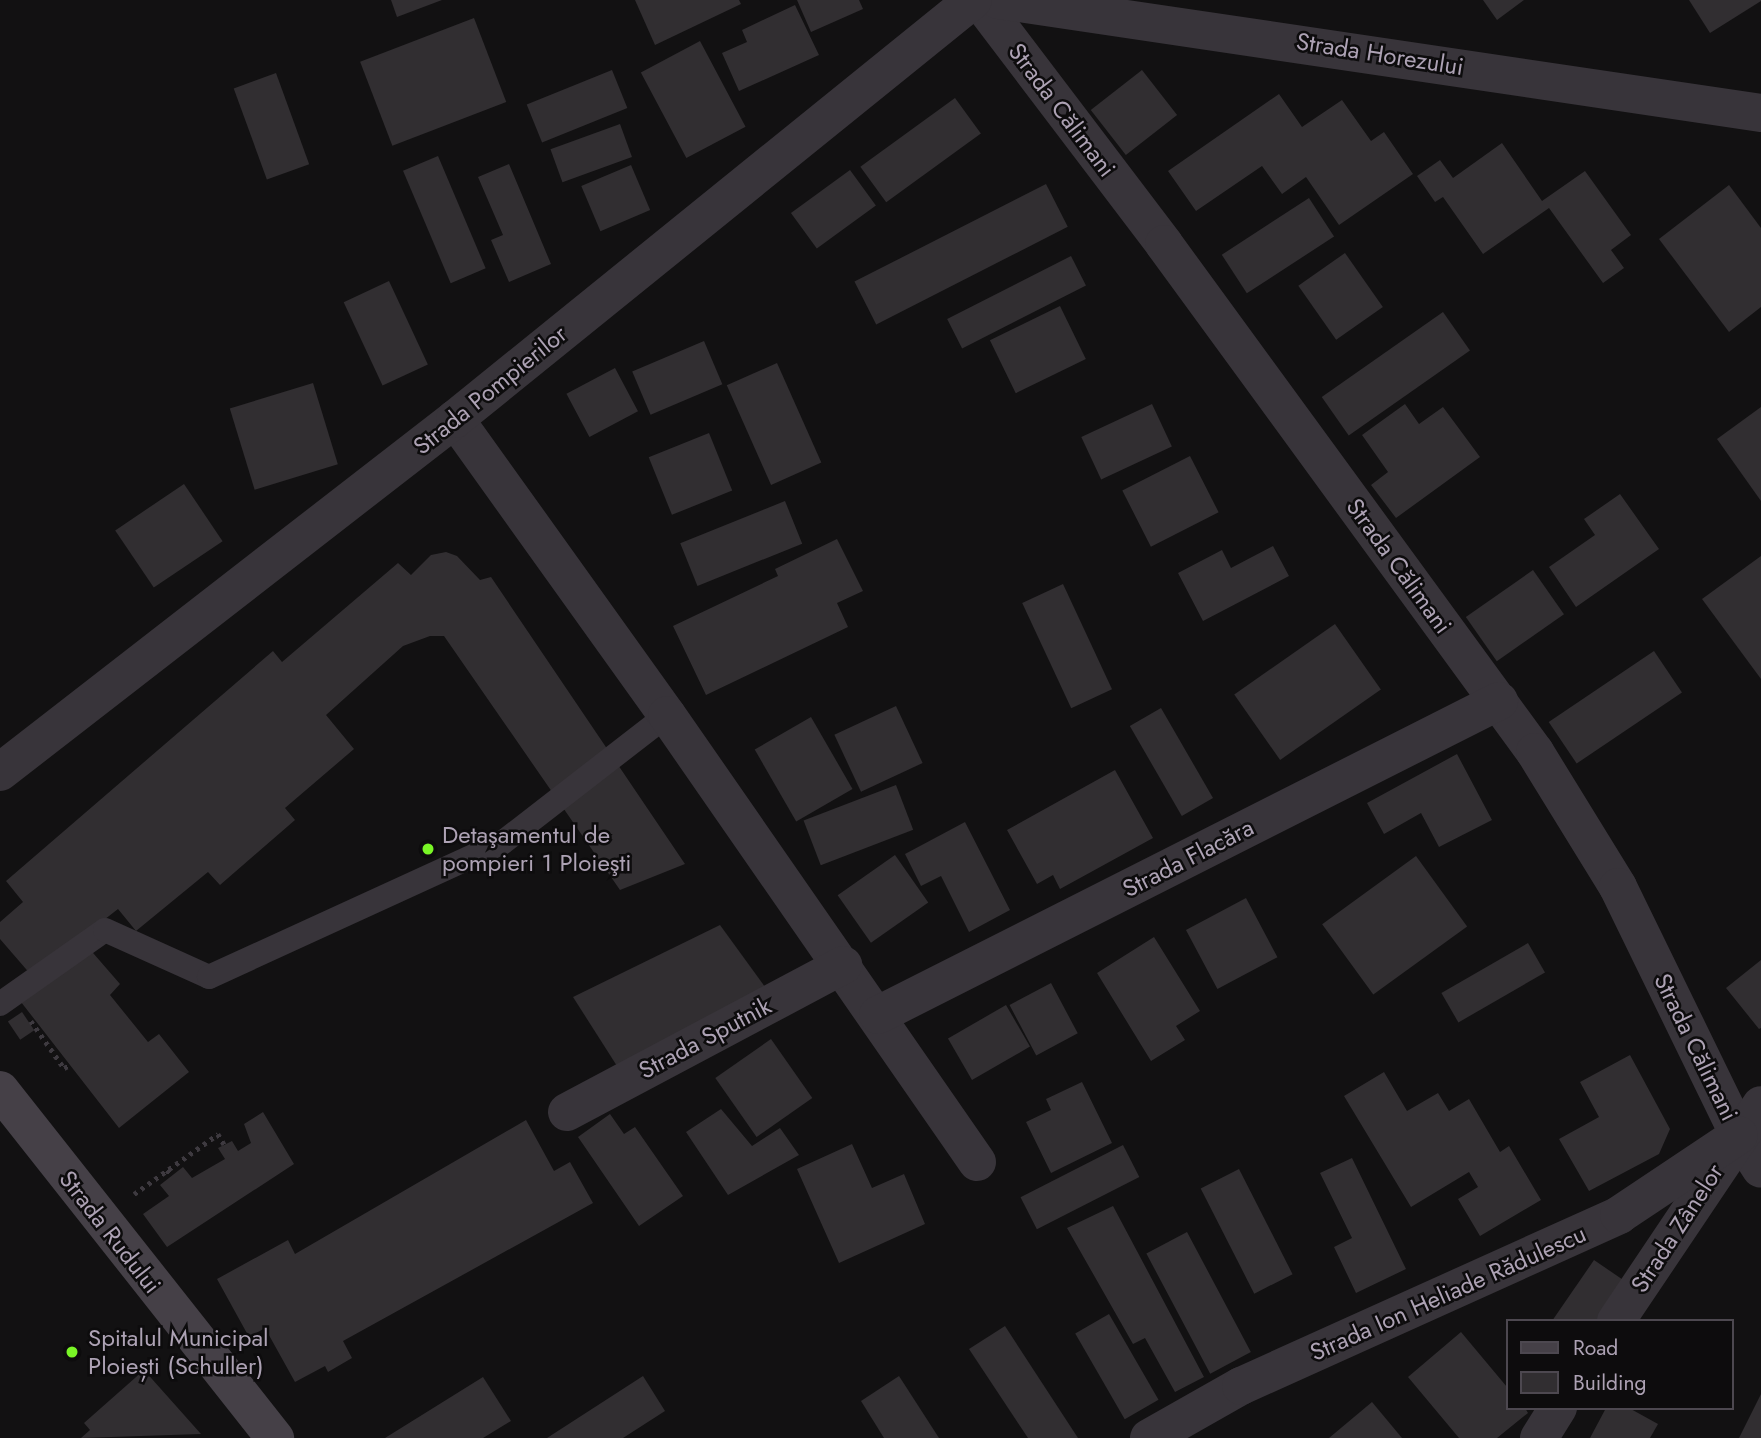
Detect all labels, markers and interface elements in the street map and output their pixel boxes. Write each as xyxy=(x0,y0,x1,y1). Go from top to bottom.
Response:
street label: Strada Horezului xyxy=(1294,27,1466,81)
street label: Strada Călimani xyxy=(1002,37,1122,183)
street label: Strada Pompierilor xyxy=(408,319,572,461)
street label: Strada Călimani xyxy=(1340,493,1458,639)
street label: Strada Flacăra xyxy=(1118,813,1258,903)
place label: Detaşamentul de pompieri 1 Ploieşti xyxy=(442,821,632,877)
marker: Detaşamentul de pompieri 1 Ploieşti xyxy=(420,841,436,857)
street label: Strada Călimani xyxy=(1648,969,1744,1125)
street label: Strada Sputnik xyxy=(634,991,776,1085)
street label: Strada Zânelor xyxy=(1625,1158,1729,1298)
street label: Strada Rudului xyxy=(53,1165,167,1299)
street label: Strada Ion Heliade Rădulescu xyxy=(1306,1219,1590,1367)
legend xyxy=(1506,1319,1733,1410)
place label: Spitalul Municipal Ploiești (Schuller) xyxy=(88,1324,269,1380)
text: Road xyxy=(1573,1333,1618,1363)
marker: Spitalul Municipal Ploiești (Schuller) xyxy=(62,1342,82,1362)
text: Building xyxy=(1573,1368,1646,1398)

